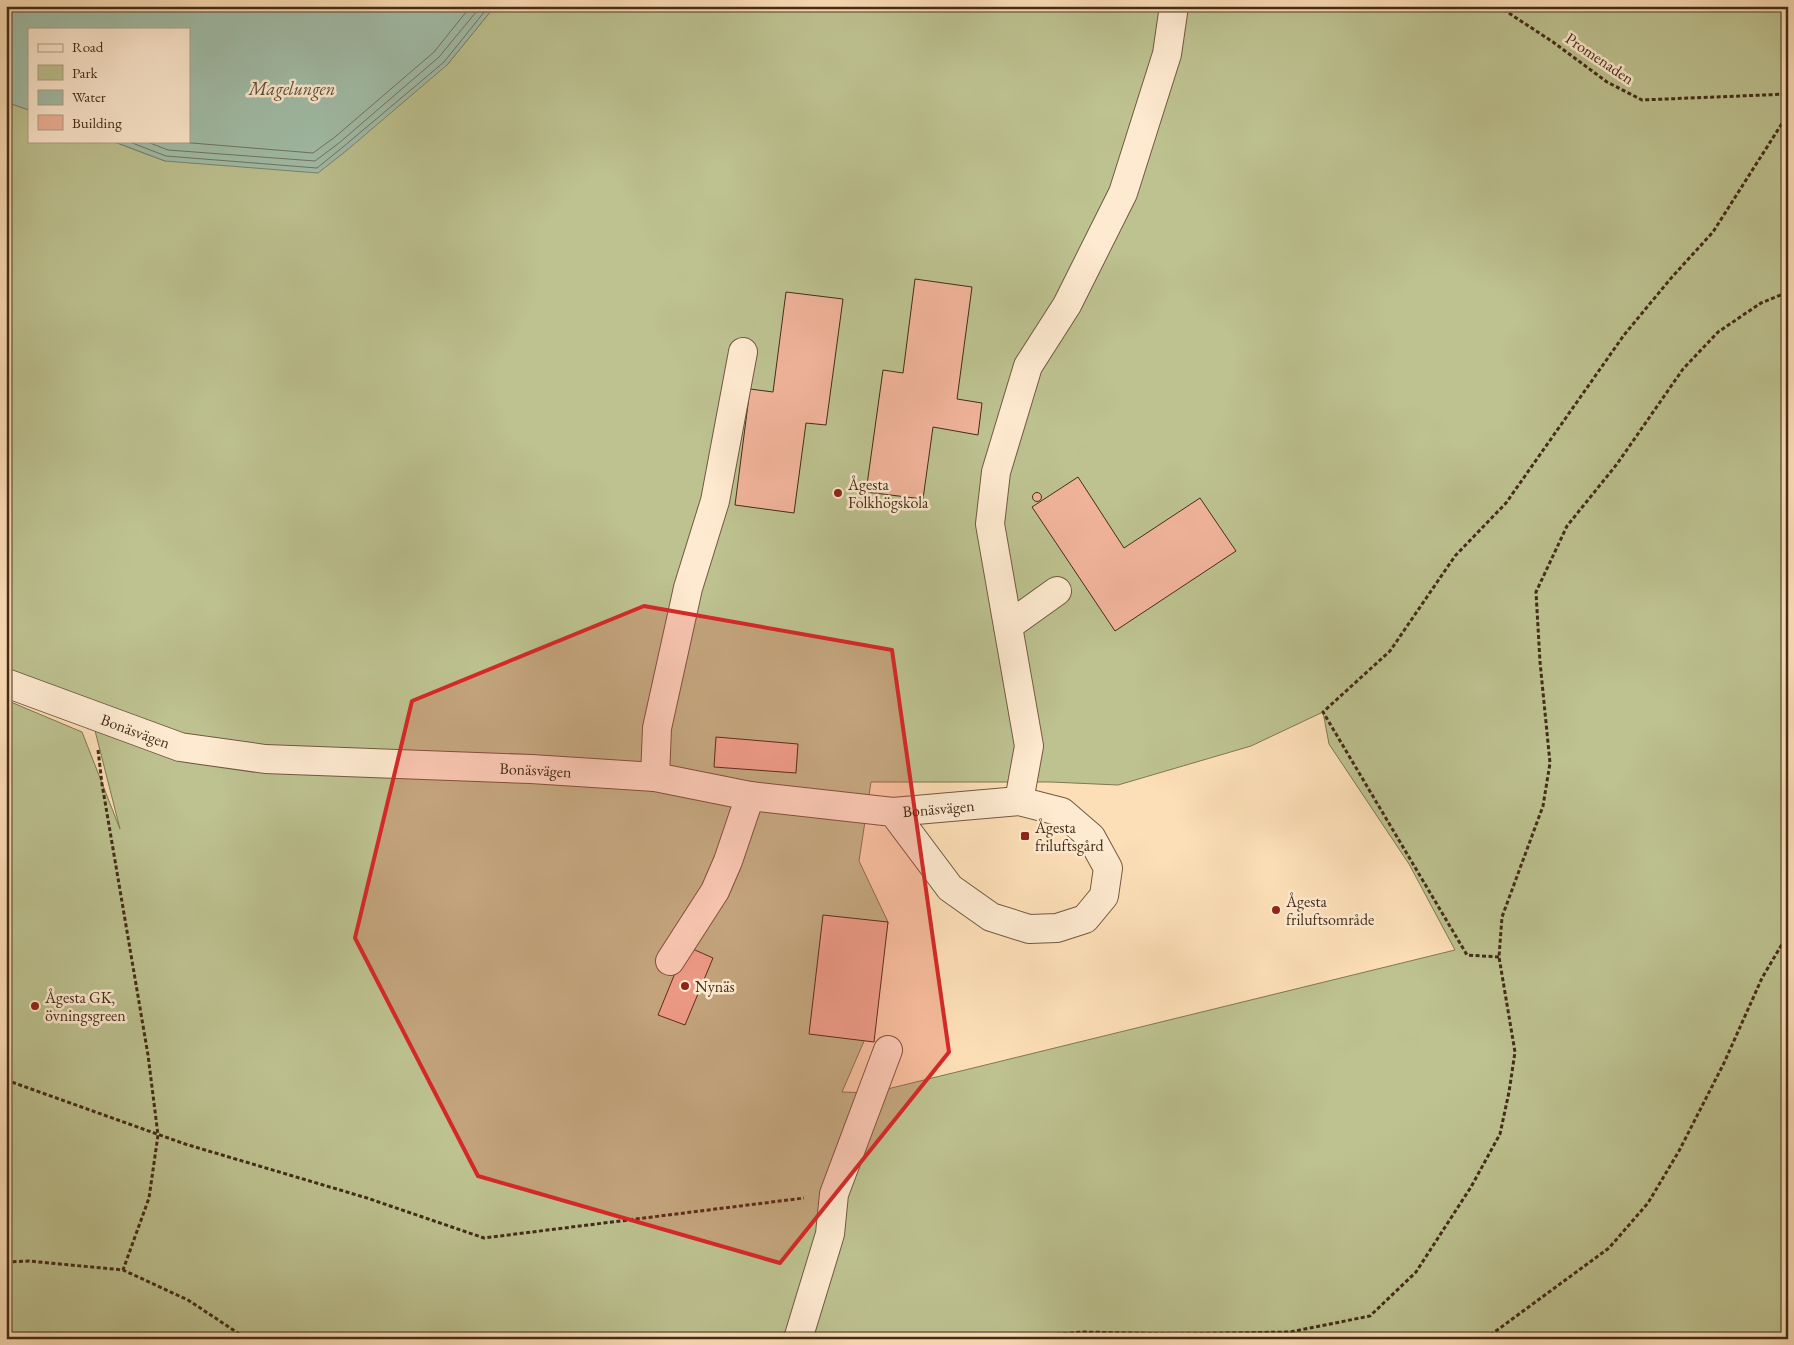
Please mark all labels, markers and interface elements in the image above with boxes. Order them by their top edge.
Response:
legend [28,28,190,142]
street label: Promenaden [1561,28,1639,89]
text: Road [72,37,104,56]
text: Park [72,63,99,82]
water label: Magelungen [248,77,335,101]
text: Water [72,87,106,106]
text: Building [72,113,122,132]
place label: Ågesta Folkhögskola [847,474,929,513]
marker: Ågesta Folkhögskola [832,487,844,499]
street label: Bonäsvägen [98,709,173,754]
street label: Bonäsvägen [499,758,573,783]
street label: Bonäsvägen [902,795,976,822]
place label: Ågesta friluftsgård [1034,817,1105,856]
marker: Ågesta friluftsgård [1019,830,1031,842]
place label: Ågesta friluftsområde [1285,891,1374,930]
marker: Ågesta friluftsområde [1270,904,1282,916]
place label: Nynäs [695,976,735,997]
marker: Nynäs [679,980,691,992]
place label: Ågesta GK, övningsgreen [44,987,126,1026]
marker: Ågesta GK, övningsgreen [29,1000,41,1012]

